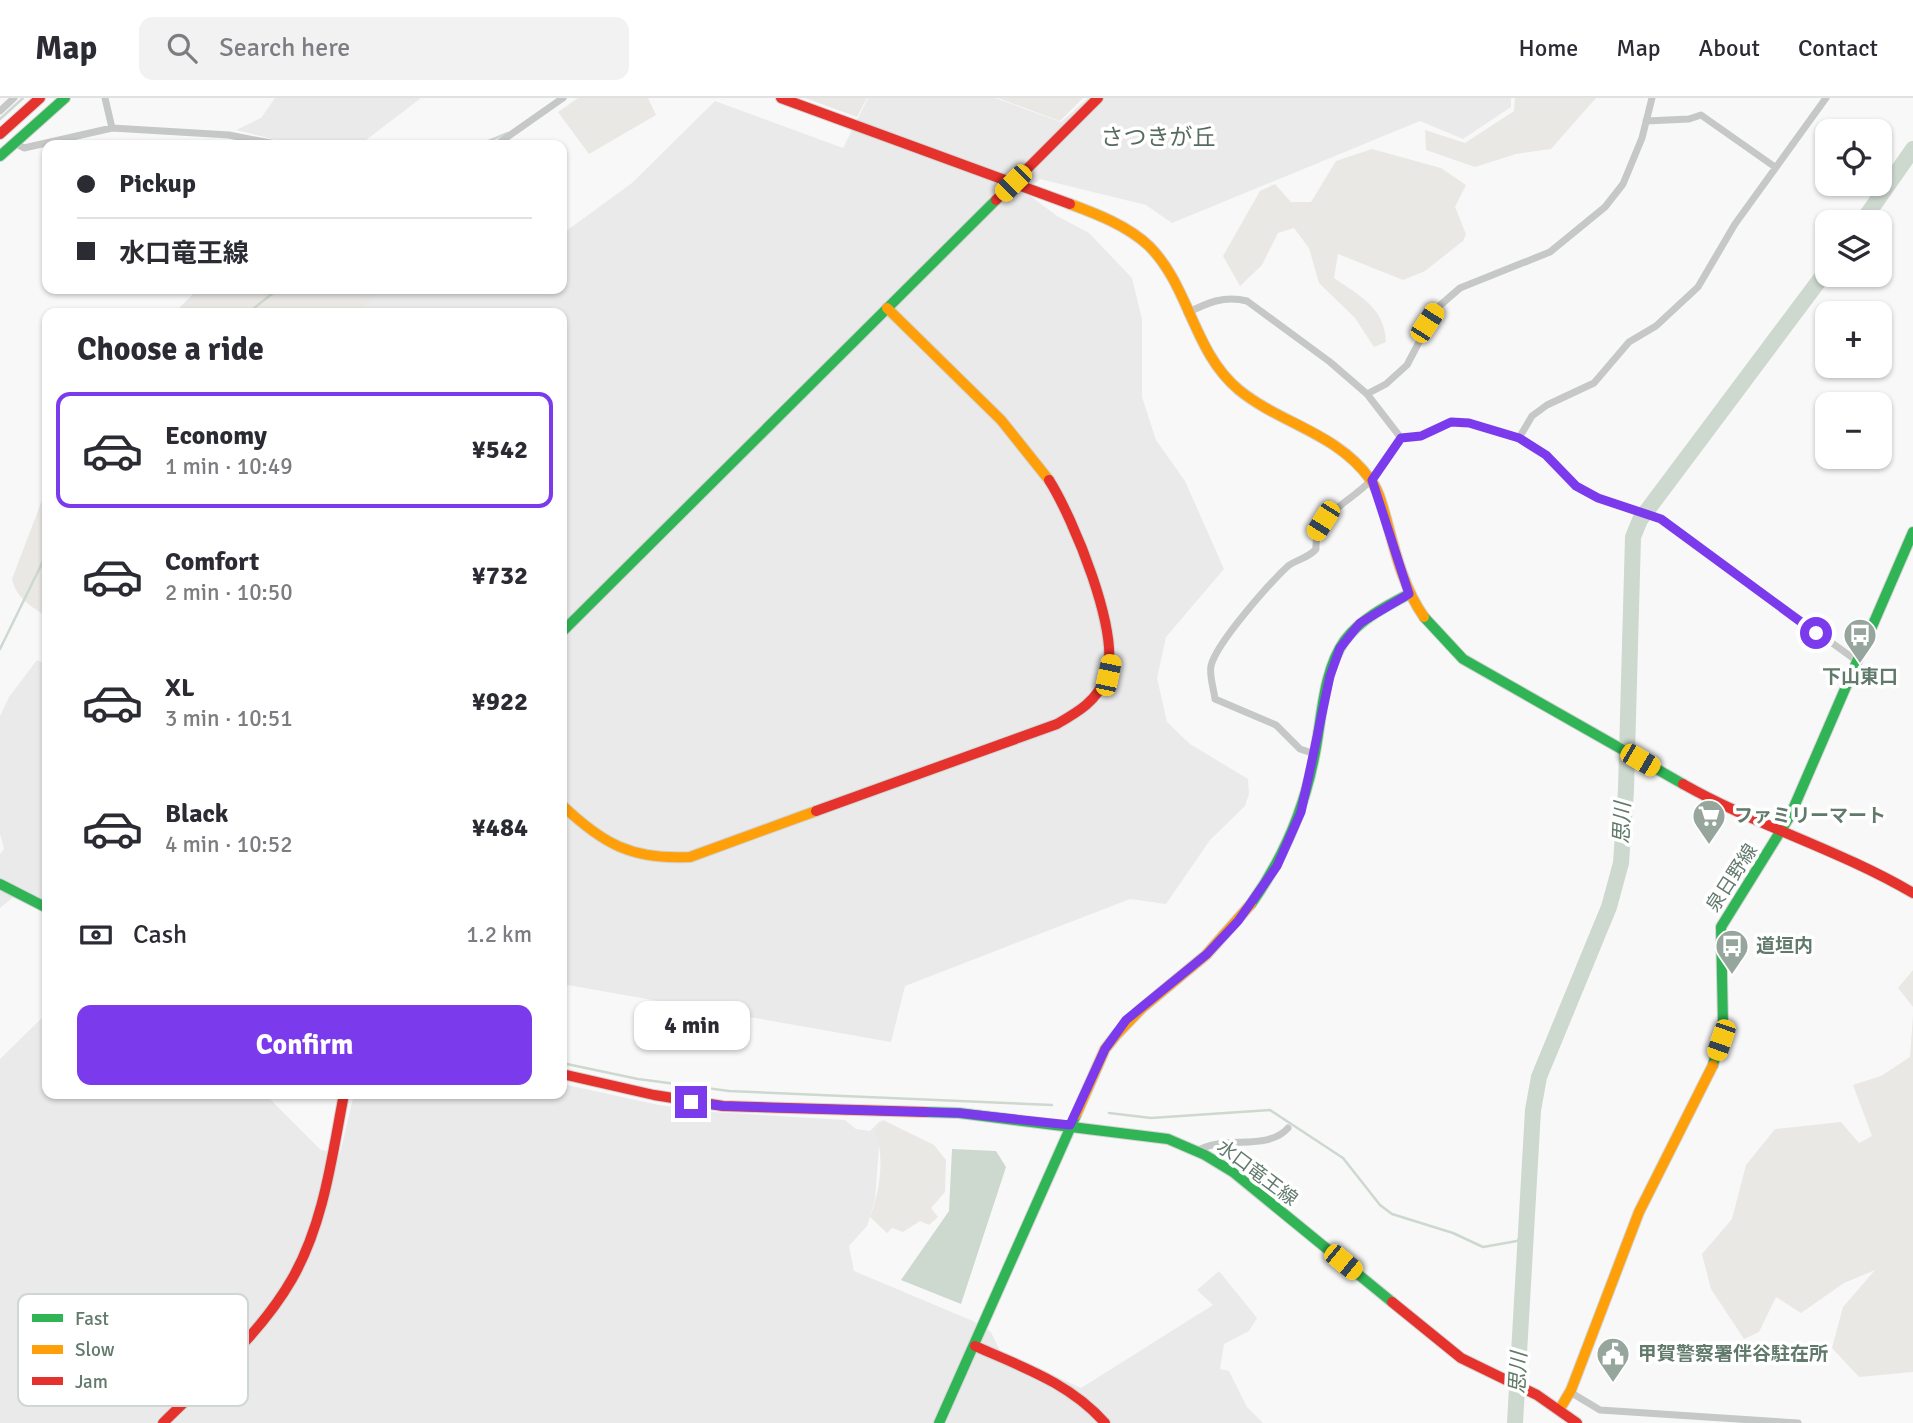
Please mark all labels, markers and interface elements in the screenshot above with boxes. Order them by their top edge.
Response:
search box [139,17,629,80]
text: Map [35,28,97,69]
icon: search [163,29,201,67]
text: Search here [219,32,350,64]
text: Home [1518,33,1578,63]
text: Map [1616,33,1661,63]
text: About [1699,33,1760,63]
text: Contact [1798,33,1878,63]
map controls [1815,119,1892,469]
button: locate [1815,119,1892,196]
district label: さつきが丘 [1101,123,1216,152]
car [991,161,1036,205]
text: Pickup [119,168,196,200]
button: layers [1815,210,1892,287]
text: 水口竜王線 [119,238,249,270]
car [1407,300,1448,346]
button: + [1815,301,1892,378]
text: Choose a ride [77,330,264,369]
button: − [1815,392,1892,469]
icon: car [81,419,144,482]
text: Economy [165,420,267,452]
text: ¥542 [472,434,528,466]
text: 1 min · 10:49 [165,452,293,481]
car [1303,498,1344,544]
icon: car [81,545,144,608]
text: Comfort [165,546,259,578]
text: ¥732 [472,560,528,592]
text: 2 min · 10:50 [165,578,293,607]
bus stop icon: 下山東口 [1841,616,1879,665]
route start [1800,617,1832,649]
car [1094,652,1123,698]
place label: 下山東口 [1822,665,1898,689]
icon: car [81,671,144,734]
text: XL [165,672,195,704]
text: ¥922 [472,686,528,718]
text: 3 min · 10:51 [165,704,293,733]
car [1617,740,1664,780]
icon: car [81,797,144,860]
supermarket icon: ファミリーマート [1690,797,1728,846]
text: Black [165,798,228,830]
water label: 思川 [1608,800,1636,844]
place label: ファミリーマート [1734,804,1886,828]
text: ¥484 [472,812,528,844]
text: 4 min · 10:52 [165,830,293,859]
street label: 泉日野線 [1701,840,1763,916]
icon: cash [77,916,115,954]
text: Cash [133,919,187,951]
text: 1.2 km [466,920,532,949]
bus stop icon: 道垣内 [1713,927,1751,976]
place label: 道垣内 [1756,934,1813,958]
callout: 4 min [633,1000,749,1049]
button: Confirm [77,1005,532,1085]
text: 4 min [664,1011,720,1040]
car [1705,1017,1738,1063]
route end [675,1086,707,1118]
street label: 水口竜王線 [1212,1135,1302,1211]
car [1321,1241,1366,1283]
legend [18,1294,248,1406]
text: Fast [75,1307,109,1331]
public building icon: 甲賀警察署伴谷駐在所 [1594,1335,1632,1384]
text: Slow [75,1338,115,1362]
place label: 甲賀警察署伴谷駐在所 [1638,1342,1828,1366]
water label: 思川 [1504,1349,1532,1395]
text: Jam [75,1370,108,1394]

